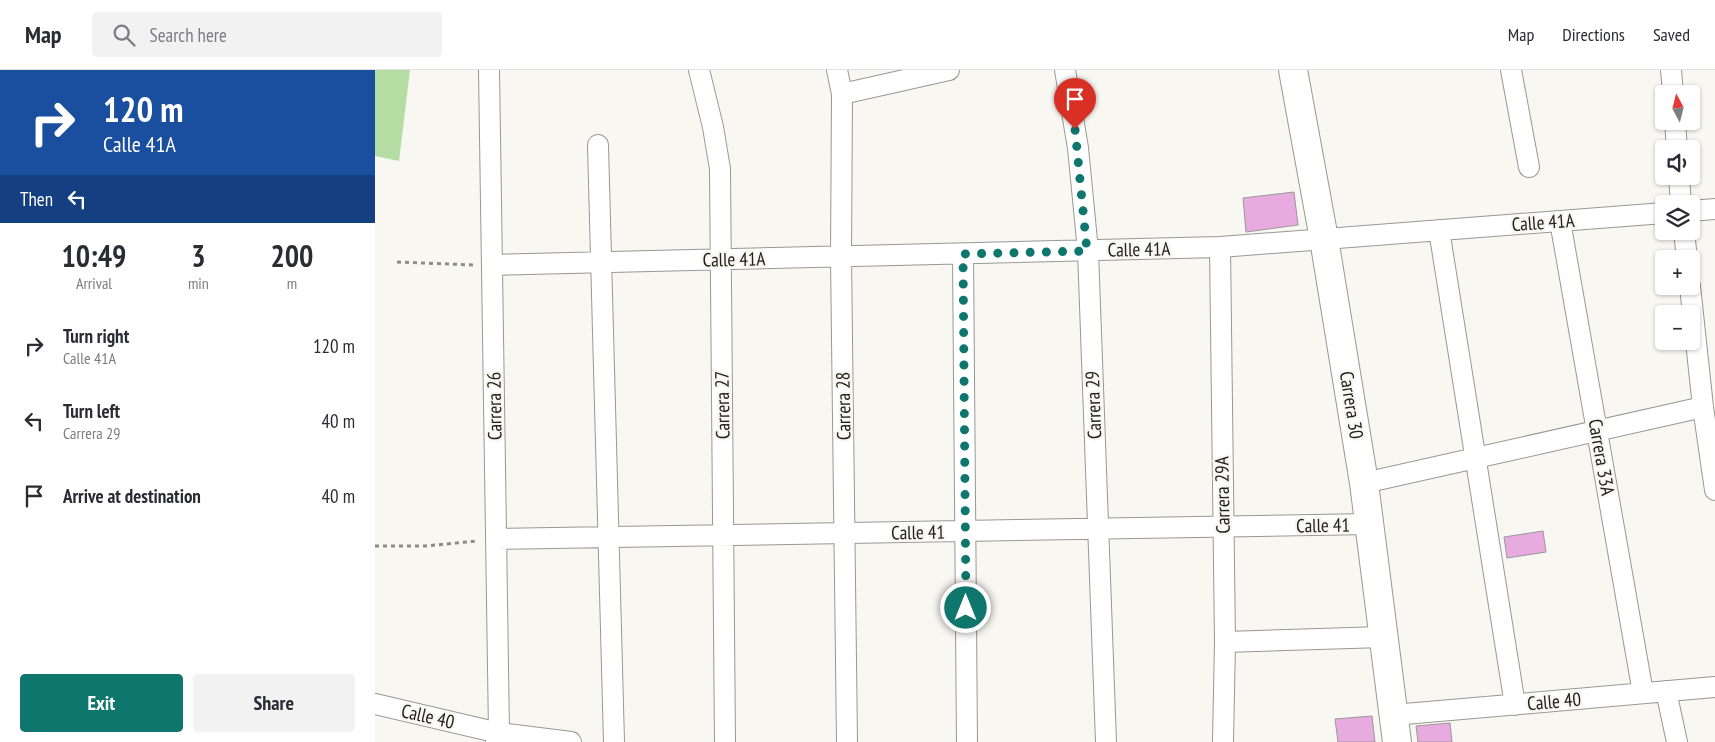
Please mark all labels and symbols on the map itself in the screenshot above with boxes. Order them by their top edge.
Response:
pin [1054,78,1096,129]
north arrow [1655,85,1700,130]
street label: Calle 41A [1511,208,1575,236]
street label: Calle 41A [1107,236,1171,262]
street label: Calle 41A [702,246,766,272]
street label: Carrera 30 [1335,369,1369,441]
street label: Carrera 29 [1080,370,1106,440]
street label: Carrera 27 [709,371,735,439]
street label: Carrera 26 [481,372,507,440]
street label: Carrera 28 [830,372,856,440]
street label: Carrera 33A [1583,417,1621,497]
street label: Carrera 29A [1209,456,1235,534]
street label: Calle 41 [1296,513,1350,537]
street label: Calle 41 [891,520,945,544]
position arrow [939,581,991,633]
street label: Calle 40 [1526,687,1582,715]
street label: Calle 40 [399,698,457,734]

